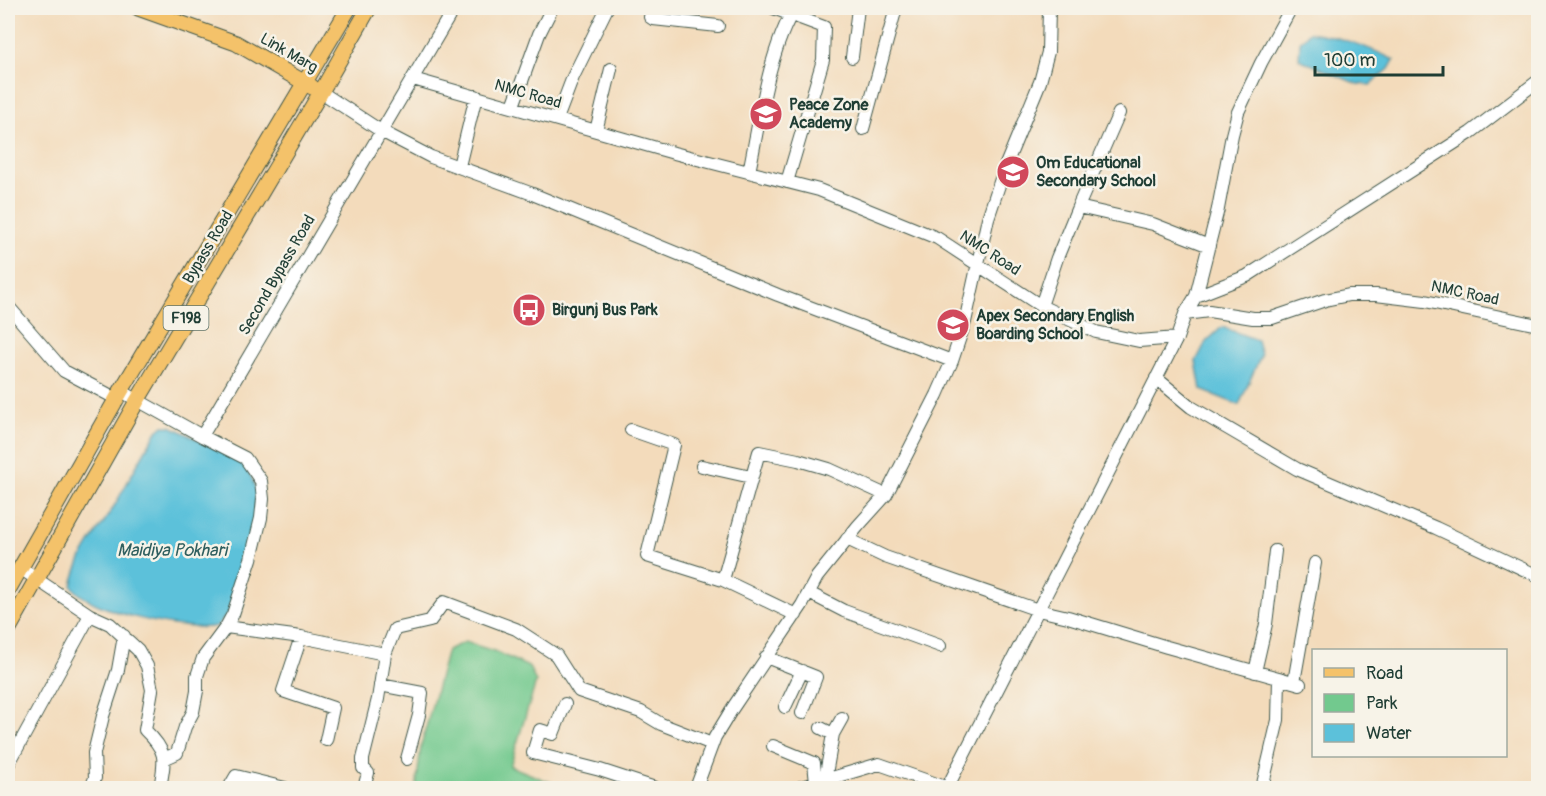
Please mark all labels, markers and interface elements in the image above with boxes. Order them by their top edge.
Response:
street label: Link Marg [256,28,322,78]
scale bar [1315,39,1442,77]
text: 100 m [1324,49,1376,72]
street label: NMC Road [492,75,564,113]
place label: Peace Zone Academy [789,95,869,133]
school or university icon: Peace Zone Academy [748,96,784,132]
place label: Om Educational Secondary School [1036,153,1156,191]
school or university icon: Om Educational Secondary School [995,154,1031,190]
street label: Bypass Road [178,207,238,287]
street label: Second Bypass Road [234,211,320,339]
street label: NMC Road [956,226,1024,280]
street label: NMC Road [1429,276,1501,310]
bus stop icon: Birgunj Bus Park [511,292,547,328]
place label: Birgunj Bus Park [552,300,658,320]
road number: F198 [164,306,208,330]
place label: Apex Secondary English Boarding School [976,306,1135,344]
school or university icon: Apex Secondary English Boarding School [935,307,971,343]
water label: Maidiya Pokhari [117,539,230,562]
legend [1312,649,1507,757]
text: Road [1366,662,1403,685]
text: Park [1366,692,1398,715]
text: Water [1366,722,1412,745]

